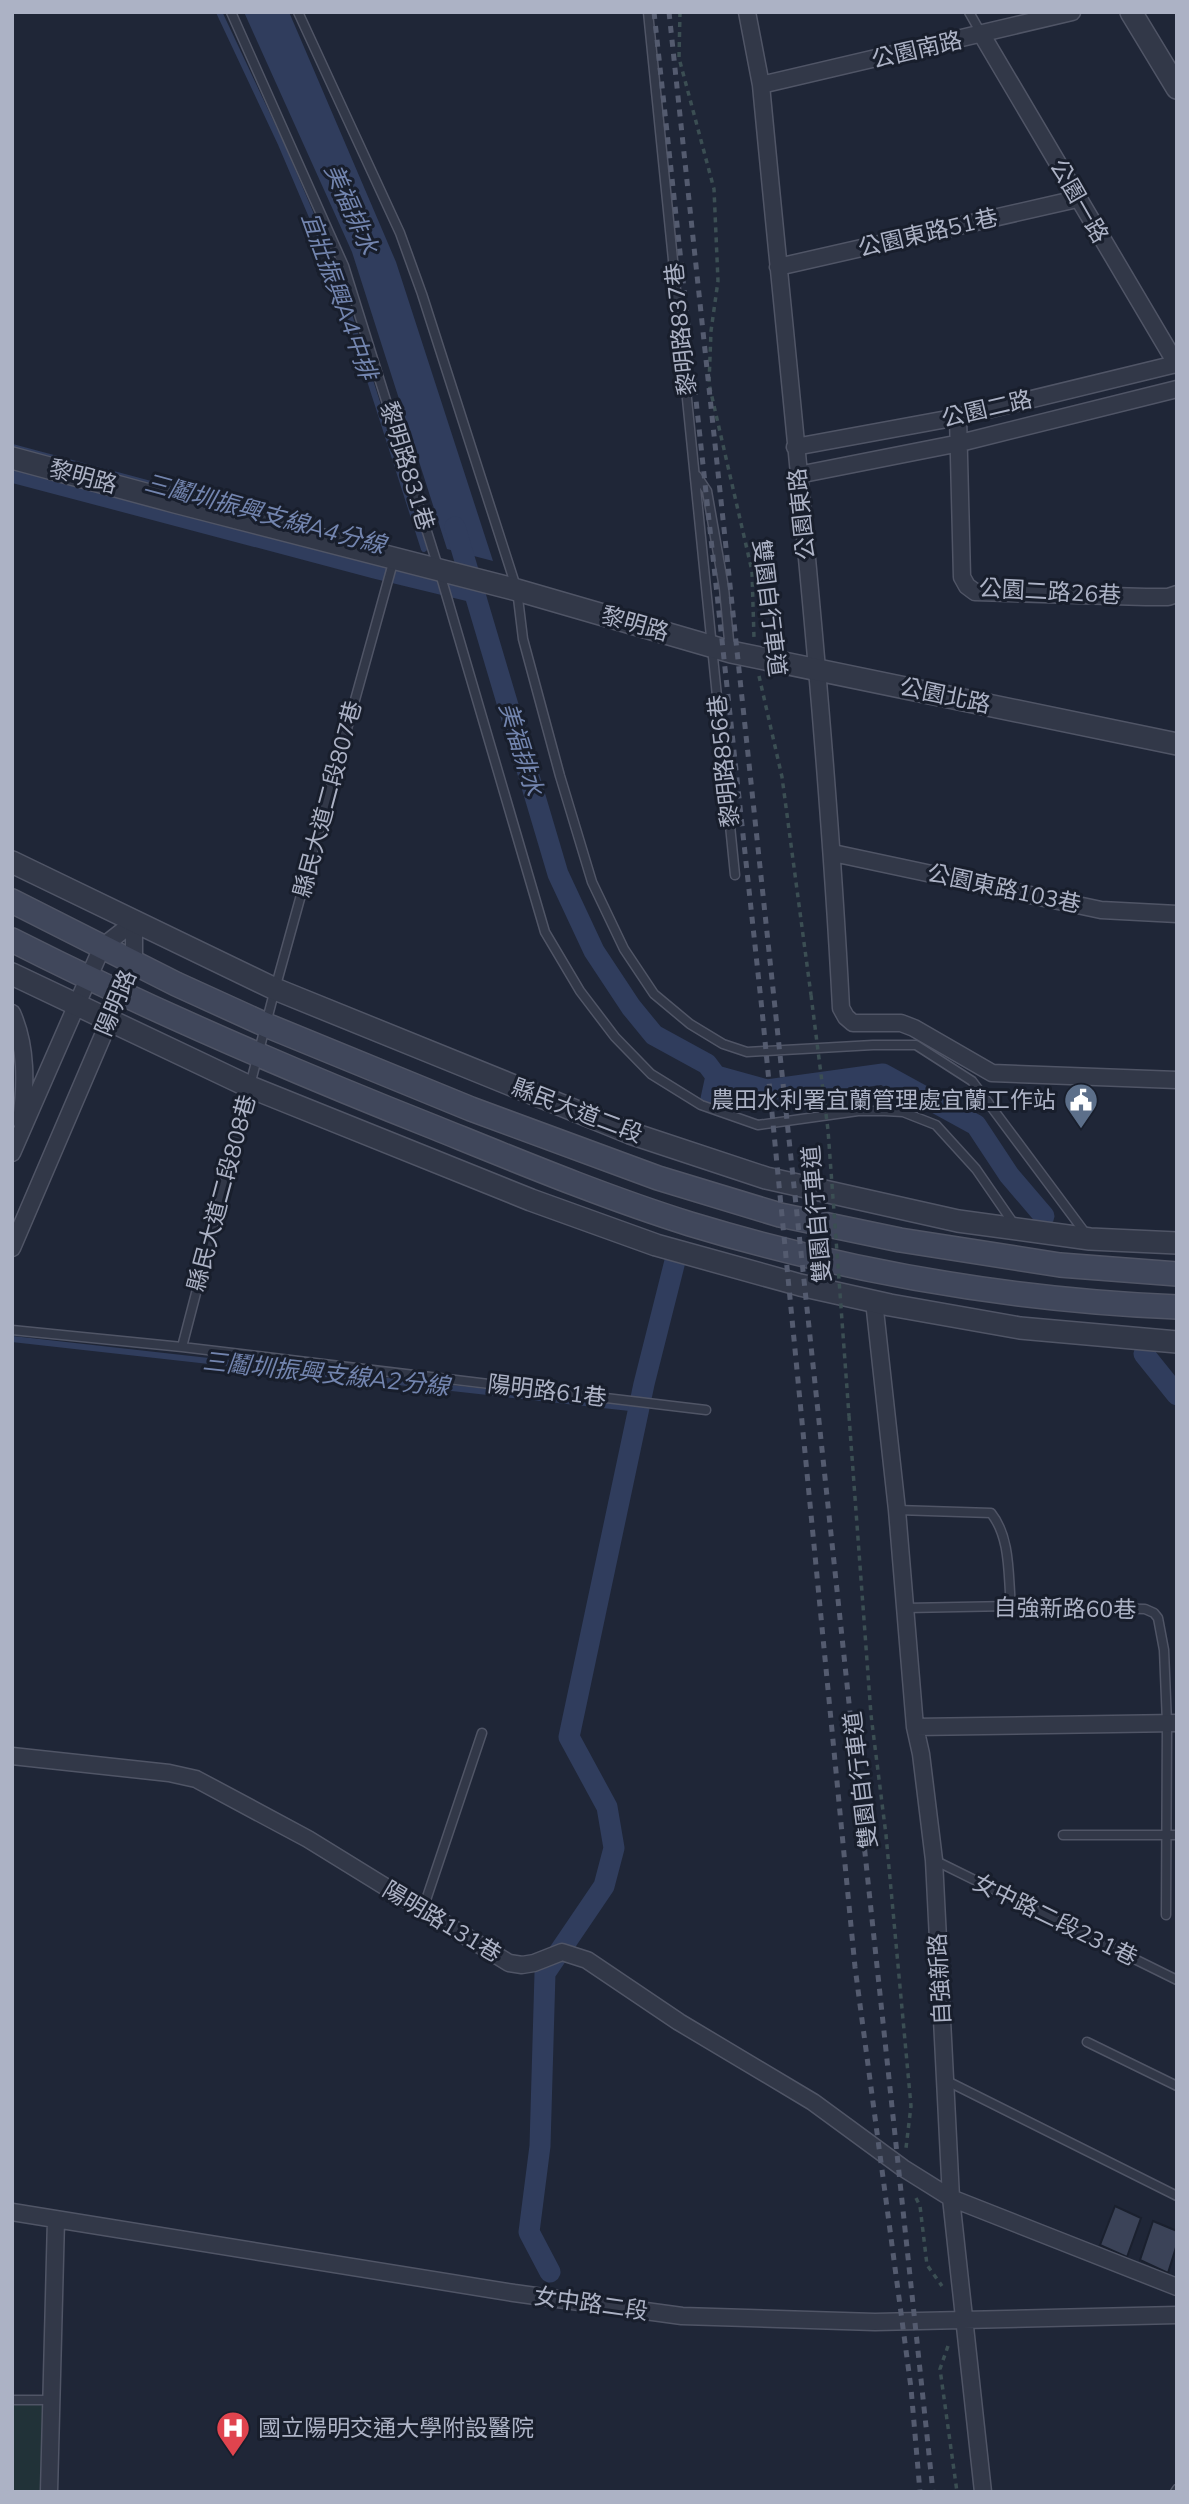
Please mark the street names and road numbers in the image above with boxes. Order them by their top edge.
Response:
street label: 公園南路 [869,25,965,75]
street label: 公園一路 [1043,153,1115,249]
street label: 公園東路51巷 [855,202,1001,264]
street label: 黎明路837巷 [659,261,703,397]
street label: 公園二路 [939,384,1035,434]
street label: 黎明路831巷 [373,398,441,534]
street label: 黎明路 [46,453,120,501]
street label: 公園東路 [782,467,822,561]
street label: 雙園自行車道 [745,538,793,678]
street label: 公園二路26巷 [978,573,1122,611]
street label: 黎明路 [598,600,672,648]
street label: 公園北路 [897,671,993,721]
street label: 黎明路856巷 [702,693,746,829]
street label: 縣民大道二段807巷 [287,697,369,901]
street label: 公園東路103巷 [924,858,1084,920]
street label: 陽明路 [88,965,144,1041]
street label: 縣民大道二段 [507,1072,647,1150]
street label: 縣民大道二段808巷 [181,1091,263,1295]
street label: 雙園自行車道 [796,1144,838,1284]
street label: 陽明路61巷 [486,1368,608,1414]
street label: 自強新路60巷 [993,1592,1137,1626]
street label: 雙園自行車道 [837,1710,885,1850]
street label: 女中路二段231巷 [968,1867,1142,1973]
street label: 陽明路131巷 [377,1874,507,1970]
street label: 自強新路 [922,1932,958,2026]
street label: 女中路二段 [532,2281,650,2327]

